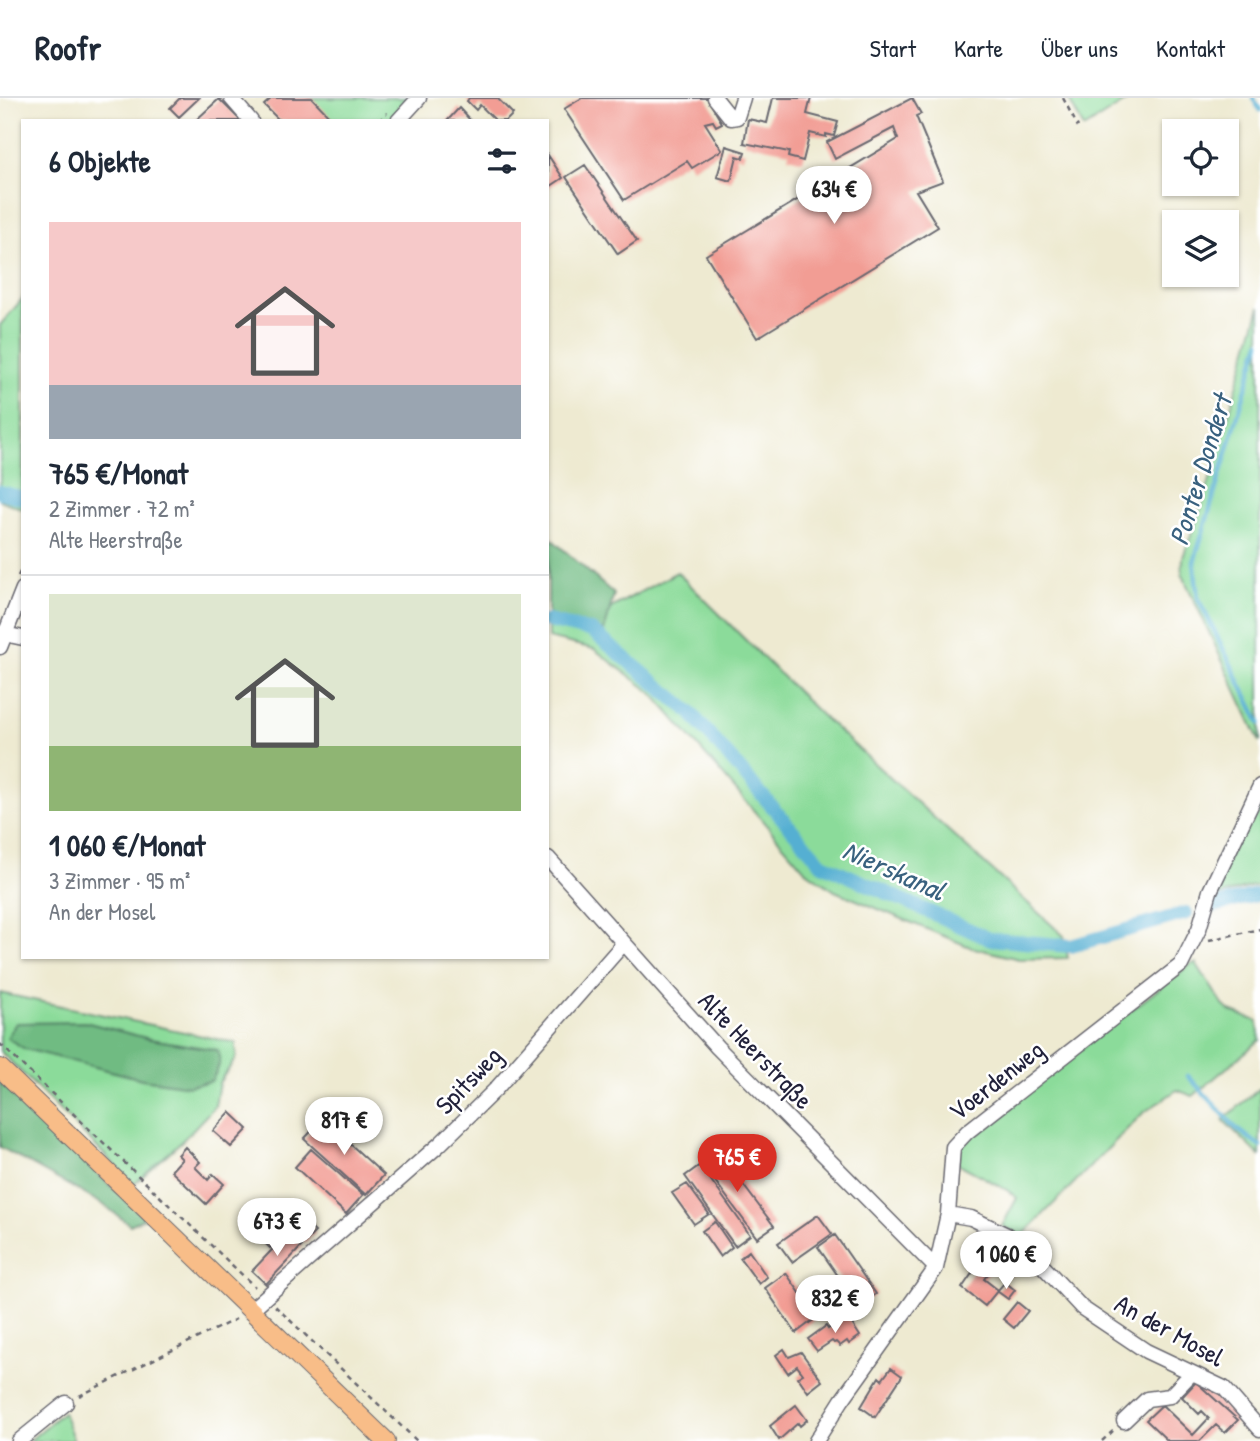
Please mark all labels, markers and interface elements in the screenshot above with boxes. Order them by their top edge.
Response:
text: Roofr [35,26,101,70]
text: Start [870,32,916,64]
text: Karte [954,32,1003,64]
text: Über uns [1041,32,1118,64]
text: Kontakt [1156,32,1225,64]
map controls [1162,119,1239,287]
button: locate [1162,119,1239,196]
text: 6 Objekte [49,141,151,181]
icon: filters [483,142,521,180]
pin: 634 € [785,166,883,226]
text: 634 € [812,173,856,204]
button: layers [1162,210,1239,287]
icon: home [222,268,348,394]
water label: Ponter Dondert [1159,386,1242,550]
text: 765 €/Monat [49,453,188,493]
text: 2 Zimmer · 72 m² [49,493,195,524]
text: Alte Heerstraße [49,524,183,555]
icon: home [222,640,348,766]
text: 1 060 €/Monat [49,825,205,865]
water label: Nierskanal [837,831,952,910]
text: 3 Zimmer · 95 m² [49,865,190,896]
text: An der Mosel [49,896,155,927]
street label: Alte Heerstraße [691,984,821,1116]
street label: Voerdenweg [941,1032,1051,1128]
street label: Spitsweg [427,1038,509,1122]
pin: 817 € [295,1098,393,1157]
text: 817 € [321,1104,367,1135]
pin: 765 € [688,1134,786,1194]
text: 765 € [714,1141,760,1172]
pin: 673 € [228,1198,326,1258]
text: 673 € [253,1205,301,1236]
pin: 1 060 € [941,1232,1071,1291]
text: 1 060 € [976,1238,1036,1269]
pin: 832 € [786,1276,884,1335]
text: 832 € [811,1282,859,1313]
street label: An der Mosel [1109,1286,1231,1374]

